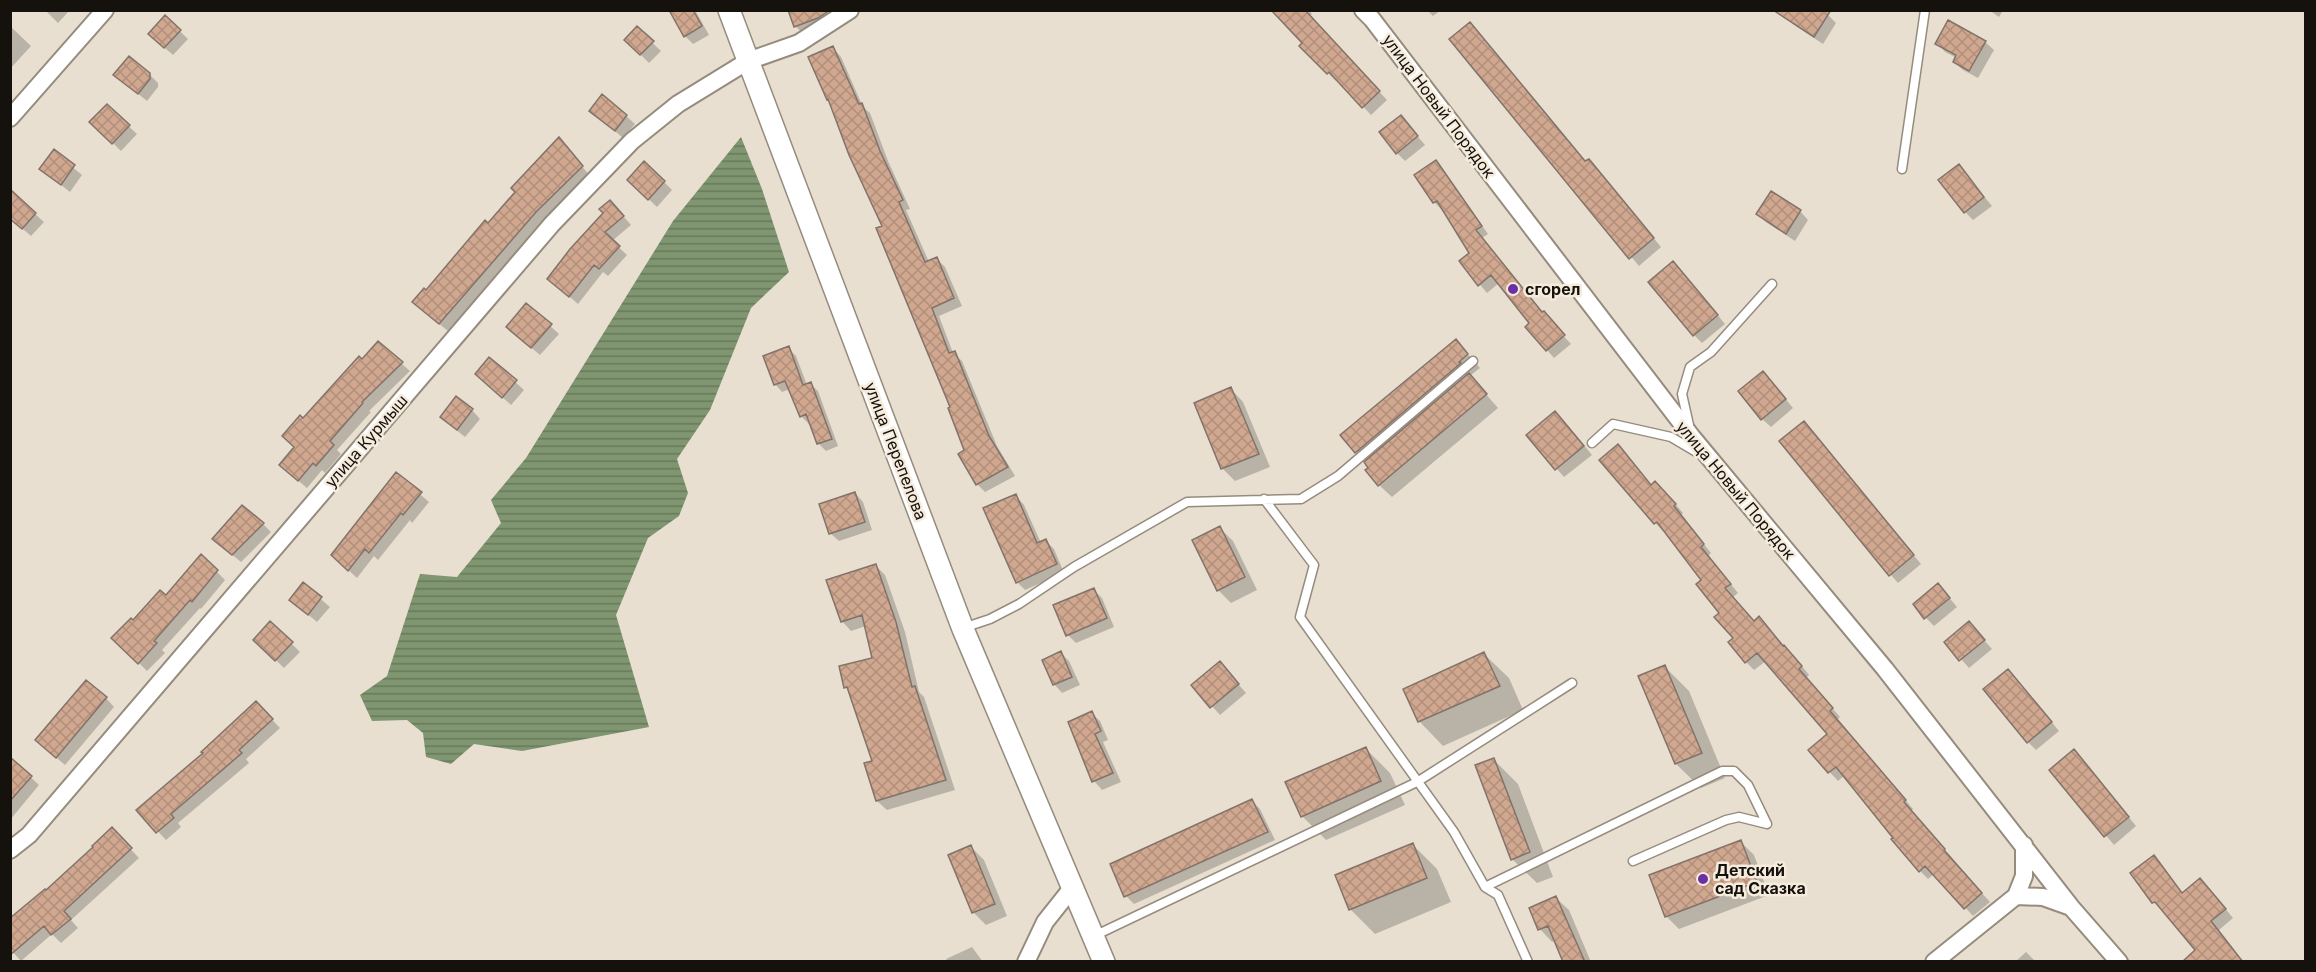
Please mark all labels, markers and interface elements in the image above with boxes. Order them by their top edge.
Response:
street label: улица Новый Порядок [1378,30,1500,182]
place label: сгорел [1525,279,1580,299]
marker: сгорел [1506,282,1520,296]
street label: улица Перепелова [861,379,931,523]
street label: улица Курмыш [320,391,412,491]
street label: улица Новый Порядок [1672,417,1800,564]
place label: Детский сад Сказка [1715,860,1806,898]
marker: Детский сад Сказка [1696,872,1710,886]

